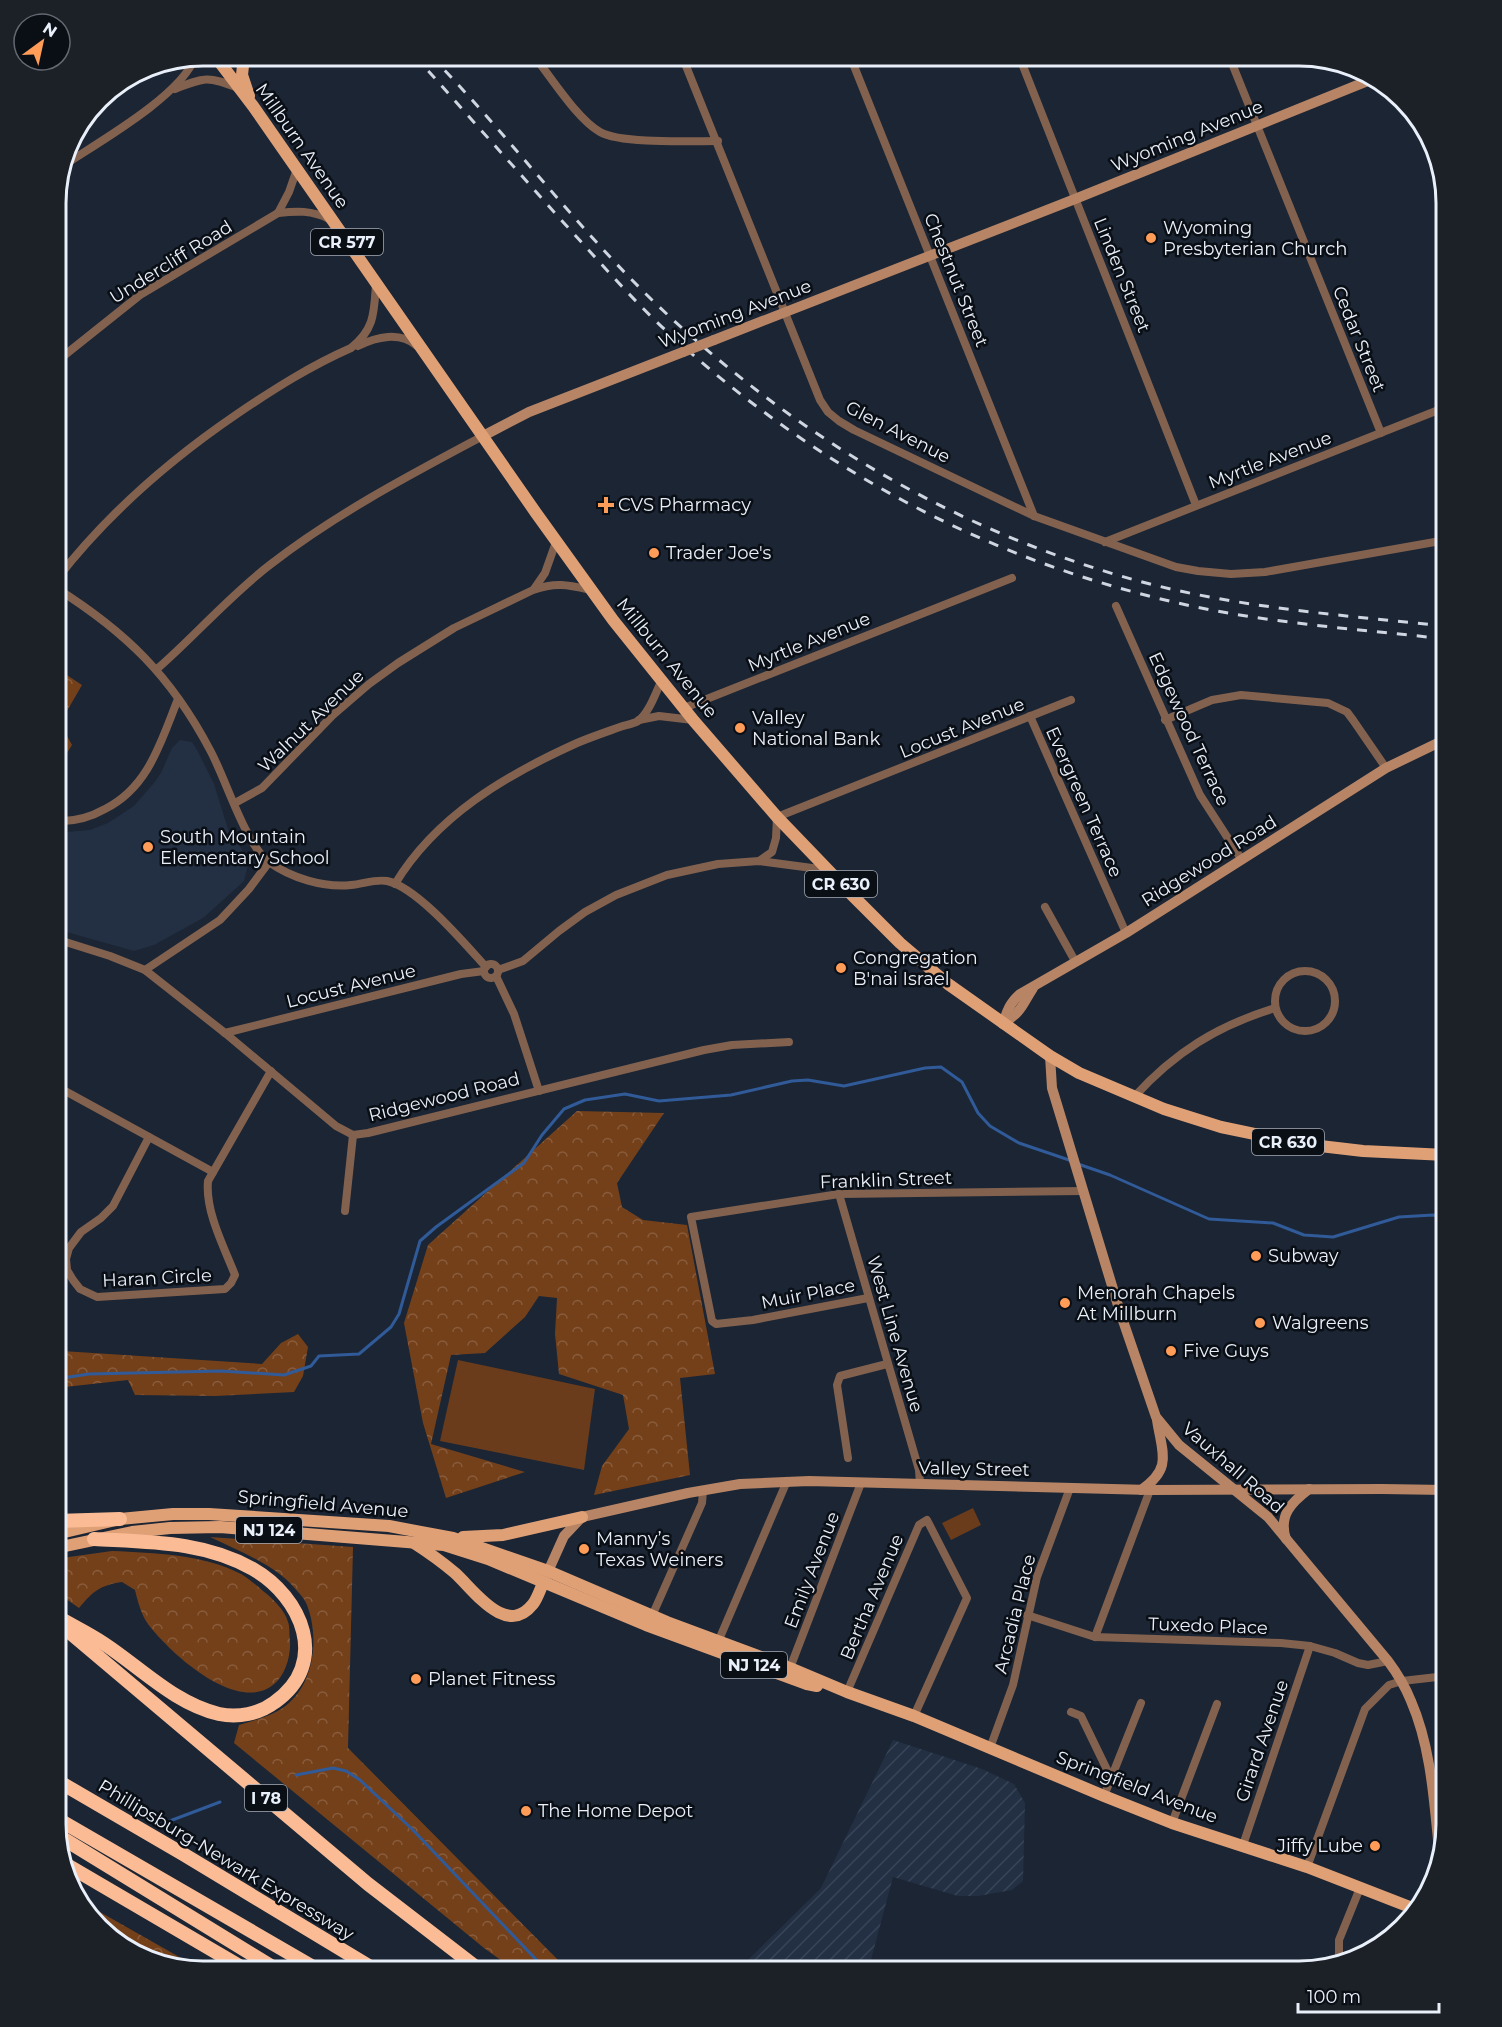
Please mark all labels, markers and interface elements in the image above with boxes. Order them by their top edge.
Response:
north arrow [12,12,72,72]
text: N [39,18,60,41]
street label: Millburn Avenue [251,79,353,213]
street label: Wyoming Avenue [1108,95,1266,177]
street label: Chestnut Street [919,210,993,350]
street label: Linden Street [1089,214,1155,336]
street label: Undercliff Road [106,216,236,308]
place label: Wyoming Presbyterian Church [1163,217,1347,260]
road number: CR 577 [311,229,383,255]
marker: Wyoming Presbyterian Church [1144,231,1158,245]
street label: Wyoming Avenue [656,275,815,353]
street label: Cedar Street [1328,283,1390,395]
street label: Glen Avenue [842,396,954,468]
street label: Myrtle Avenue [1205,426,1335,494]
place label: CVS Pharmacy [618,494,751,516]
marker: CVS Pharmacy [599,498,613,512]
place label: Trader Joe's [666,542,772,564]
marker: Trader Joe's [647,546,661,560]
street label: Millburn Avenue [612,594,722,722]
street label: Myrtle Avenue [745,607,874,677]
street label: Edgewood Terrace [1144,648,1234,810]
street label: Walnut Avenue [253,665,369,777]
street label: Locust Avenue [896,693,1028,763]
place label: Valley National Bank [752,707,880,750]
marker: Valley National Bank [733,721,747,735]
street label: Evergreen Terrace [1041,723,1127,881]
street label: Ridgewood Road [1137,811,1281,911]
place label: South Mountain Elementary School [160,826,330,869]
marker: South Mountain Elementary School [141,840,155,854]
road number: CR 630 [805,871,877,897]
place label: Congregation B'nai Israel [853,947,978,990]
street label: Locust Avenue [284,959,418,1013]
marker: Congregation B'nai Israel [834,961,848,975]
street label: Ridgewood Road [366,1068,522,1126]
road number: CR 630 [1252,1129,1324,1155]
street label: Franklin Street [820,1167,952,1193]
place label: Subway [1268,1245,1339,1267]
marker: Subway [1249,1249,1263,1263]
street label: West Line Avenue [862,1253,928,1415]
street label: Haran Circle [102,1264,212,1292]
street label: Muir Place [759,1274,857,1314]
place label: Menorah Chapels At Millburn [1077,1282,1235,1325]
marker: Menorah Chapels At Millburn [1058,1296,1072,1310]
place label: Walgreens [1272,1312,1369,1334]
marker: Walgreens [1253,1316,1267,1330]
place label: Five Guys [1183,1340,1269,1362]
marker: Five Guys [1164,1344,1178,1358]
street label: Vauxhall Road [1177,1418,1289,1518]
street label: Valley Street [918,1457,1030,1481]
street label: Springfield Avenue [237,1486,409,1522]
street label: Emily Avenue [780,1508,844,1631]
road number: NJ 124 [236,1517,302,1543]
place label: Manny’s Texas Weiners [596,1528,723,1571]
street label: Bertha Avenue [836,1531,908,1663]
marker: Manny’s Texas Weiners [577,1542,591,1556]
street label: Arcadia Place [990,1552,1040,1676]
street label: Tuxedo Place [1148,1613,1268,1639]
road number: NJ 124 [721,1652,787,1678]
place label: Planet Fitness [428,1668,556,1690]
marker: Planet Fitness [409,1672,423,1686]
street label: Girard Avenue [1231,1677,1293,1805]
street label: Springfield Avenue [1053,1746,1221,1828]
street label: Phillipsburg-Newark Expressway [94,1775,358,1945]
road number: I 78 [245,1785,287,1811]
place label: The Home Depot [538,1800,693,1822]
marker: The Home Depot [519,1804,533,1818]
place label: Jiffy Lube [1276,1835,1363,1857]
marker: Jiffy Lube [1368,1839,1382,1853]
scale bar [1298,1976,1439,2014]
text: 100 m [1307,1986,1361,2008]

